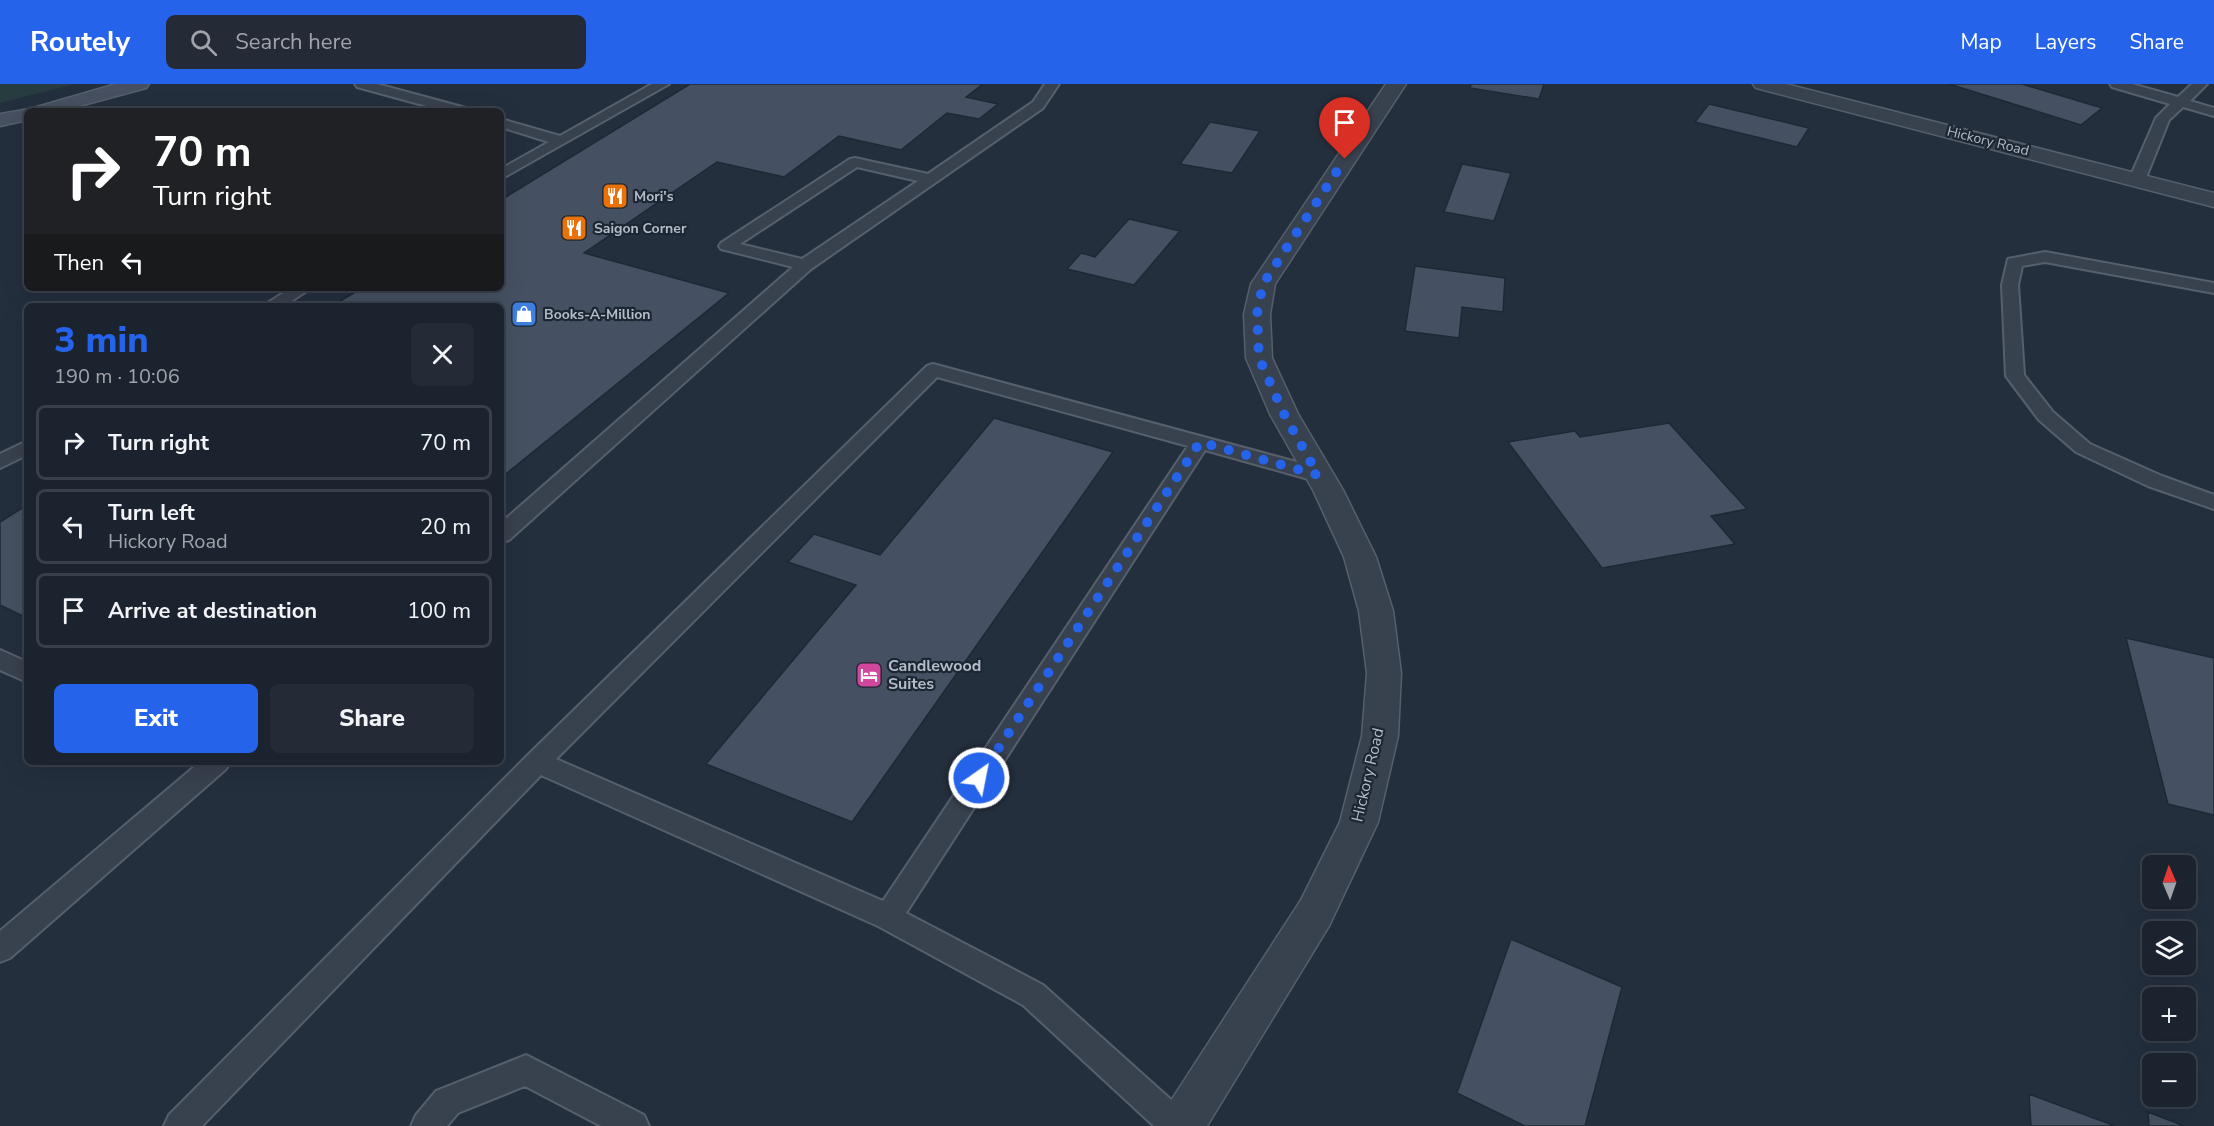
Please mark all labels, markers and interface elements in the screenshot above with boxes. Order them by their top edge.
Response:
search box [166,15,586,69]
text: Routely [30,23,130,61]
icon: search [187,26,220,59]
text: Search here [235,27,352,57]
text: Map [1960,28,2002,56]
text: Layers [2035,28,2096,56]
text: Share [2129,28,2184,56]
pin [1319,97,1370,159]
icon: arrive [1328,106,1361,139]
street label: Hickory Road [1945,122,2031,160]
text: 70 m [153,124,252,181]
icon: right [54,132,132,210]
text: Turn right [153,178,271,215]
restaurant icon: Mori's [600,181,630,211]
place label: Mori's [634,187,674,206]
restaurant icon: Saigon Corner [559,213,589,243]
place label: Saigon Corner [594,219,687,238]
icon: left [116,246,149,279]
text: Then [54,248,104,278]
shop icon: Books-A-Million [509,299,539,329]
place label: Books-A-Million [544,305,651,324]
text: 3 min [54,316,149,365]
button: close [411,323,474,386]
text: 190 m · 10:06 [54,363,180,390]
icon: right [57,426,90,459]
text: Turn right [108,428,209,458]
text: 70 m [420,428,471,458]
text: Turn left [108,498,195,528]
icon: left [57,510,90,543]
text: 20 m [420,512,471,542]
text: Hickory Road [108,528,228,555]
icon: arrive [57,594,90,627]
text: Arrive at destination [108,596,317,626]
text: 100 m [407,596,471,626]
place label: Candlewood Suites [888,655,981,695]
hotel icon: Candlewood Suites [854,660,884,690]
button: Exit [54,684,258,753]
button: Share [270,684,474,753]
street label: Hickory Road [1347,726,1389,824]
position arrow [947,746,1011,810]
north arrow [2142,855,2196,909]
map controls [2142,855,2196,1107]
button: layers [2142,921,2196,975]
button: + [2142,987,2196,1041]
button: − [2142,1053,2196,1107]

